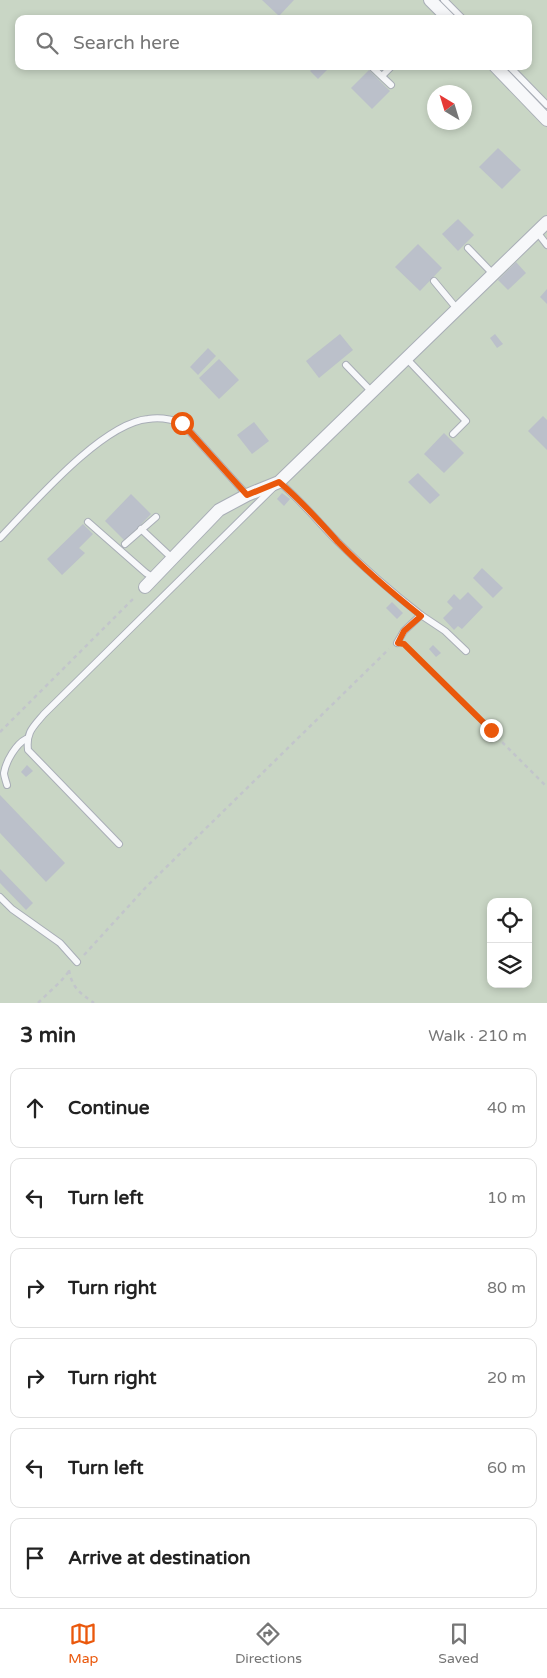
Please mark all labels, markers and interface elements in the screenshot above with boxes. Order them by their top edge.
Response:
search box [15,15,532,70]
icon: search [33,29,61,57]
text: Search here [73,32,180,54]
north arrow [427,85,472,130]
route start [171,412,194,435]
route end [480,719,503,742]
map controls [487,898,532,988]
button: locate [487,898,532,943]
button: layers [487,943,532,988]
text: 3 min [20,1023,76,1048]
text: Walk · 210 m [428,1026,527,1046]
icon: ahead [21,1094,49,1122]
text: Continue [68,1097,150,1119]
text: 40 m [487,1098,526,1118]
icon: left [21,1184,49,1212]
text: Turn left [68,1187,144,1209]
text: 10 m [487,1188,526,1208]
icon: right [21,1274,49,1302]
text: Turn right [68,1277,156,1299]
text: 80 m [487,1278,526,1298]
icon: right [21,1364,49,1392]
text: Turn right [68,1367,156,1389]
text: 20 m [487,1368,526,1388]
icon: left [21,1454,49,1482]
text: Turn left [68,1457,144,1479]
text: 60 m [487,1458,526,1478]
icon: arrive [21,1544,49,1572]
text: Arrive at destination [68,1547,251,1569]
tab: Map [68,1620,98,1667]
tab: Directions [235,1620,302,1667]
tab: Saved [438,1620,479,1667]

